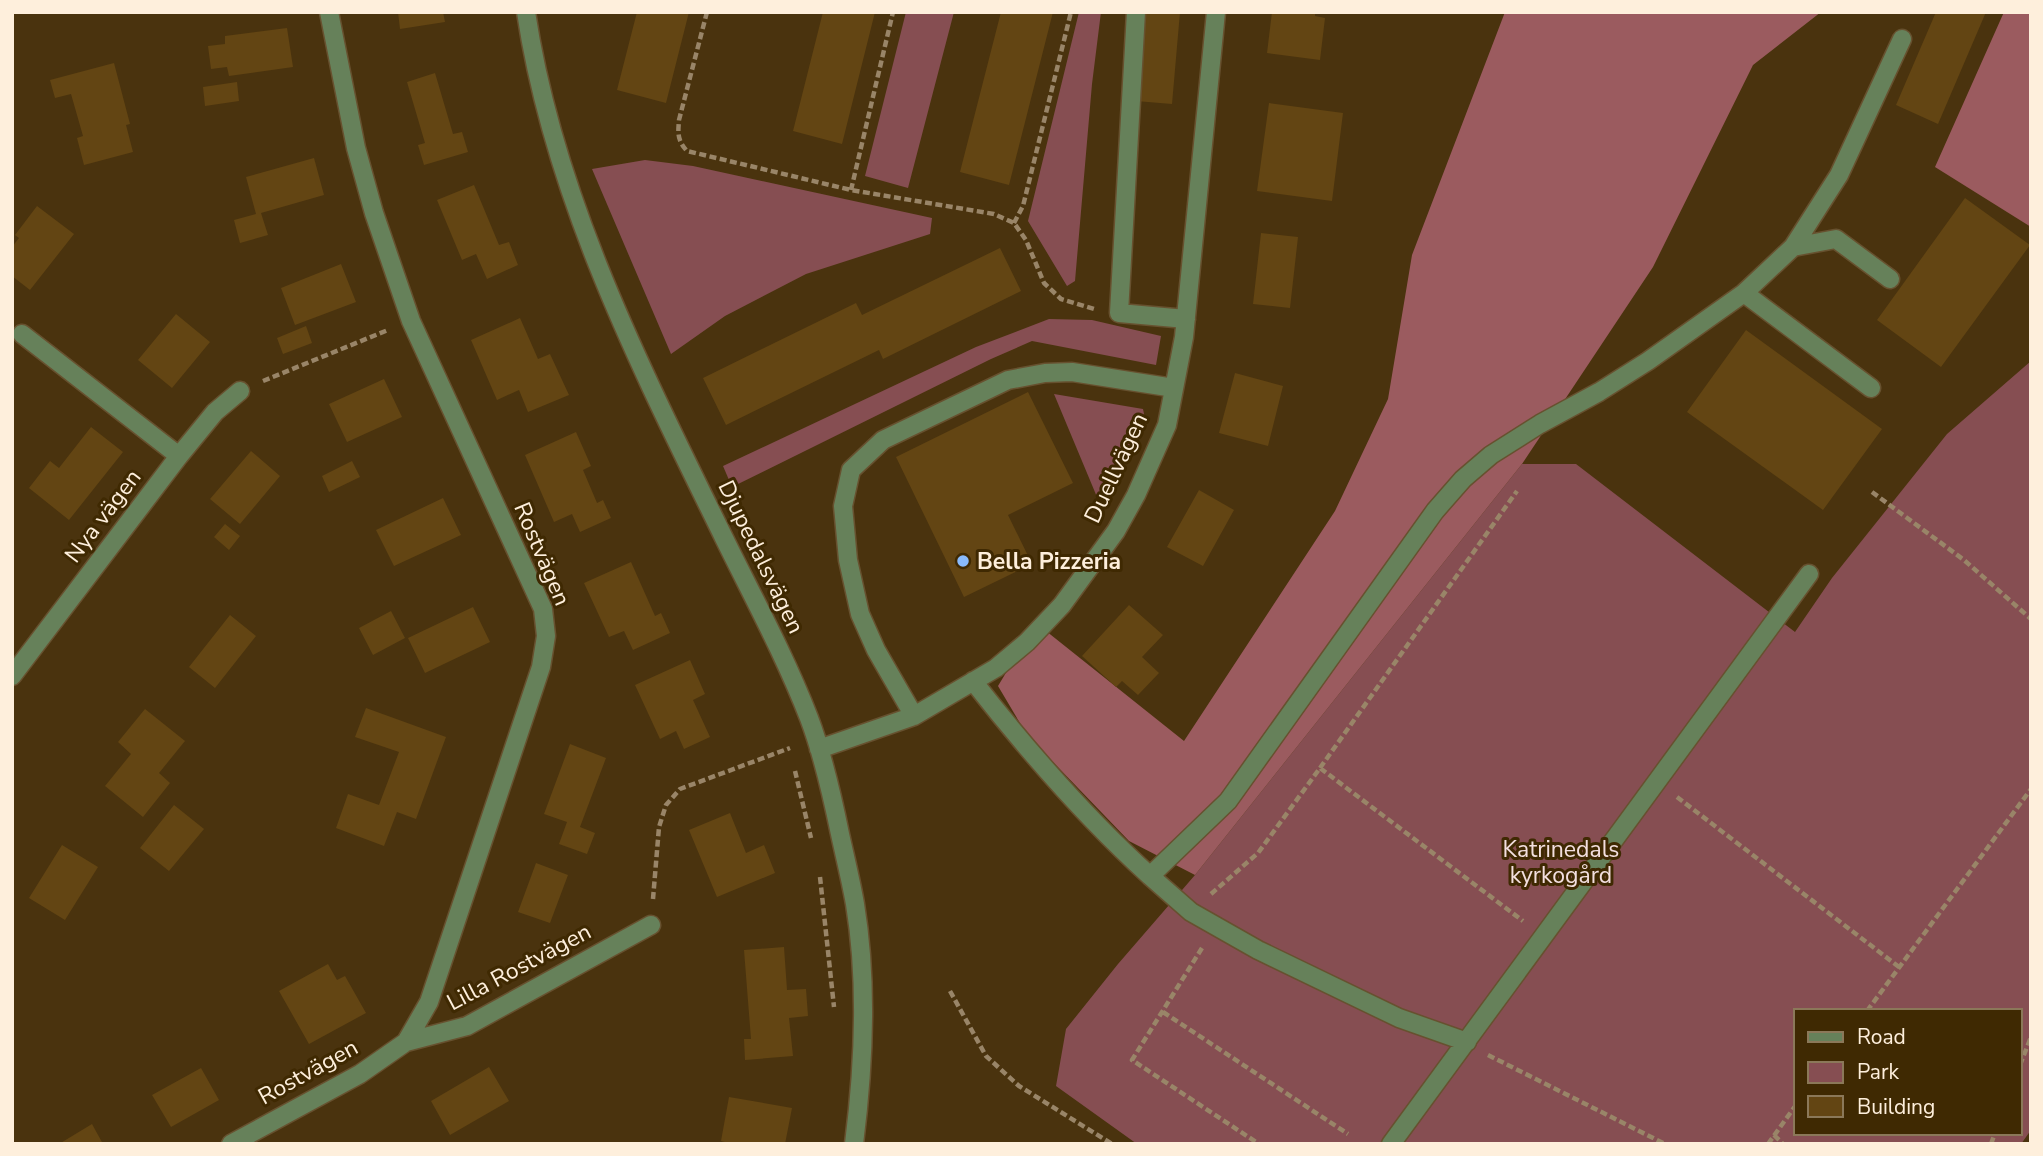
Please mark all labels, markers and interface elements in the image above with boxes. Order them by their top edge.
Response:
street label: Duellvägen [1077,408,1155,528]
street label: Nya vägen [58,463,148,569]
street label: Djupedalsvägen [711,475,811,639]
street label: Rostvägen [506,497,578,611]
place label: Bella Pizzeria [977,546,1121,577]
marker: Bella Pizzeria [955,553,971,569]
park label: Katrinedals kyrkogård [1503,834,1619,891]
street label: Lilla Rostvägen [441,916,597,1018]
legend [1794,1009,2022,1135]
text: Road [1857,1023,1906,1051]
street label: Rostvägen [253,1032,363,1112]
text: Park [1857,1058,1899,1086]
text: Building [1857,1093,1935,1121]

